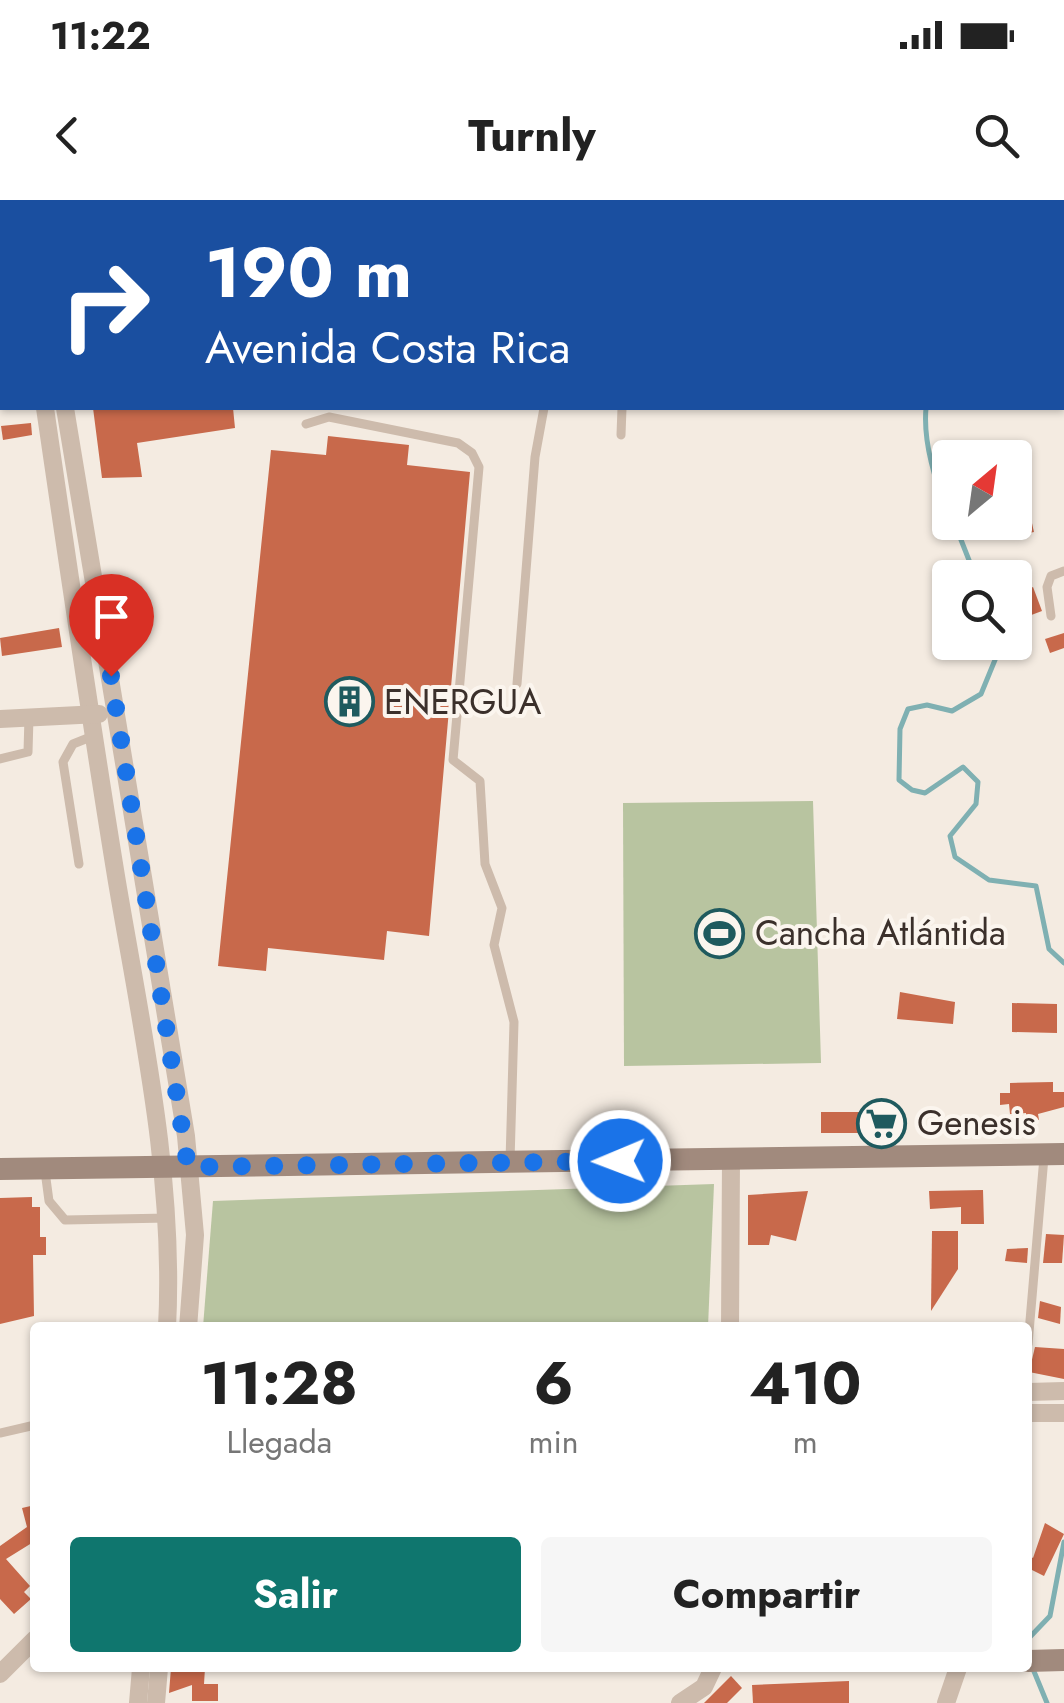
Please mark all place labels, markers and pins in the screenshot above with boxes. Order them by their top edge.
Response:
pin [69,574,154,677]
building icon: ENERGUA [323,676,375,728]
place label: ENERGUA [384,677,541,727]
sports icon: Cancha Atlántida [694,907,746,959]
place label: Cancha Atlántida [755,908,1006,958]
supermarket icon: Genesis [856,1097,908,1149]
place label: Genesis [917,1098,1036,1148]

